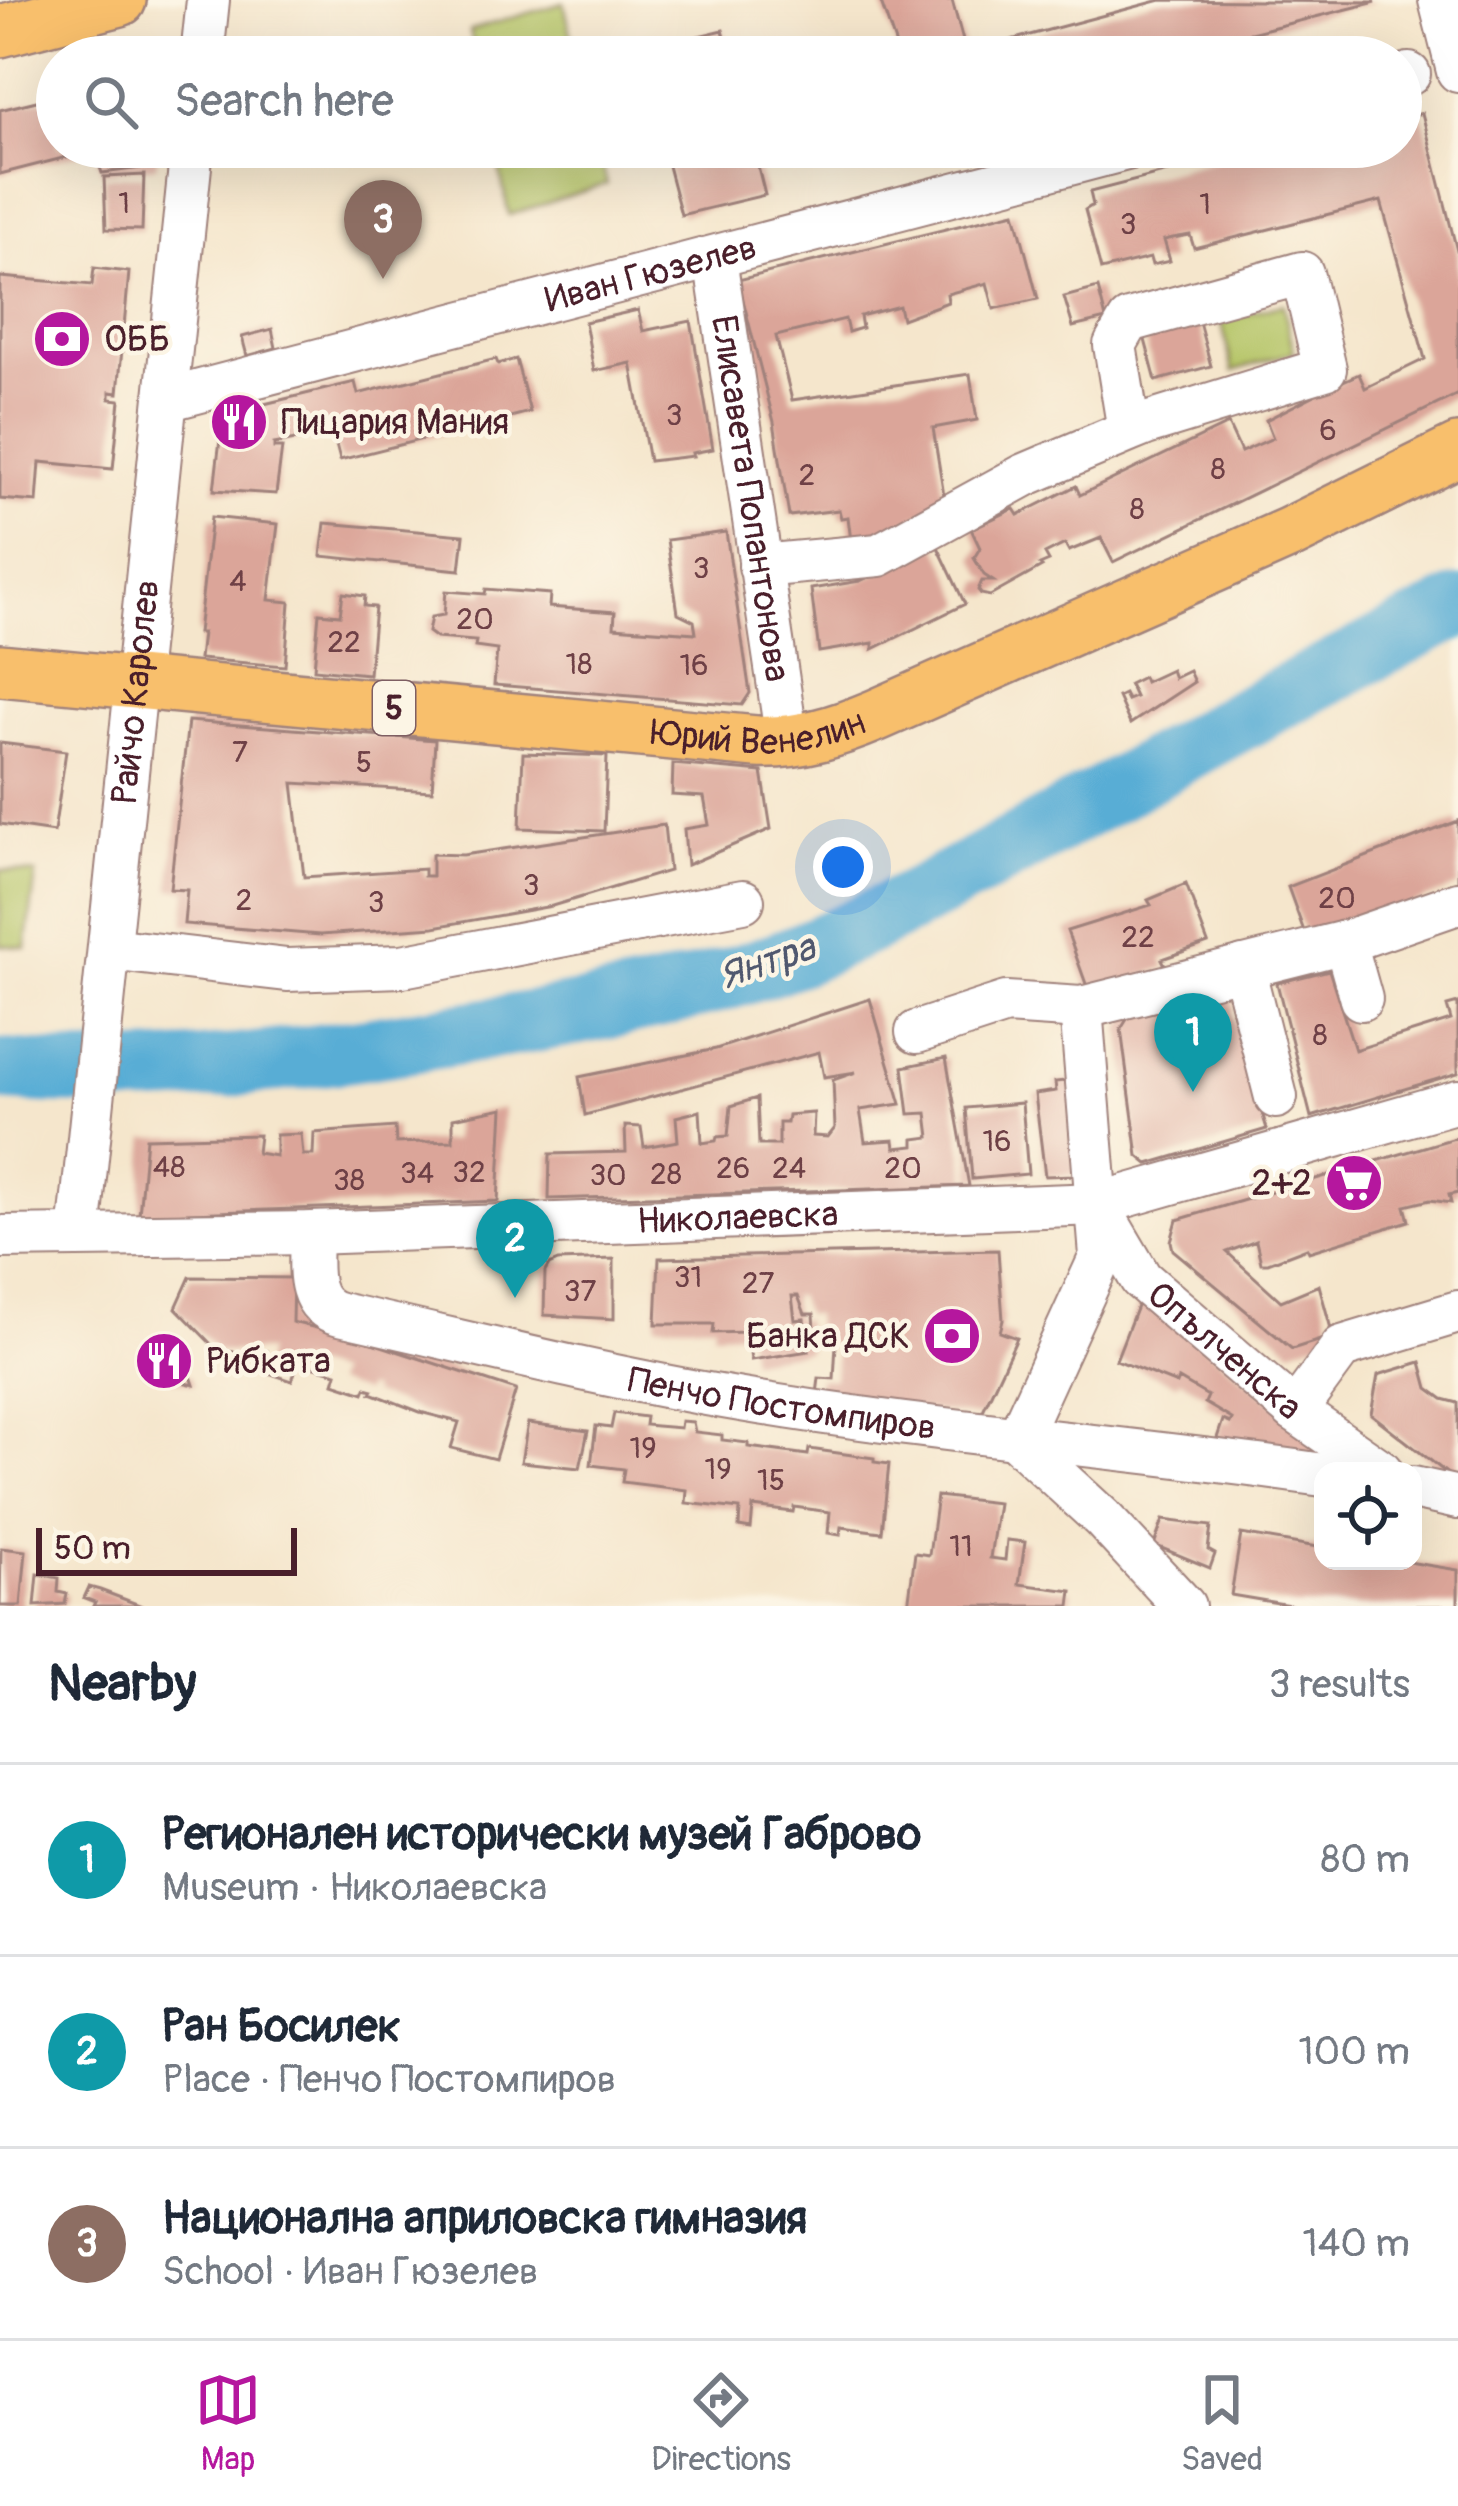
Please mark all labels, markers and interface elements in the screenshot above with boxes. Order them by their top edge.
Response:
search box [36,36,1422,168]
icon: search [78,69,144,135]
text: Search here [174,74,394,130]
pin: 3 [344,180,422,279]
house number: 1 [118,185,130,222]
house number: 1 [1199,186,1211,223]
house number: 3 [1120,206,1136,243]
street label: Иван Гюзелев [540,224,761,322]
bank icon: ОББ [31,308,93,370]
street label: Елисавета Попантонова [701,312,800,685]
place label: ОББ [104,317,170,362]
restaurant icon: Пицария Мания [208,391,270,453]
house number: 3 [666,397,682,434]
place label: Пицария Мания [281,400,509,445]
house number: 6 [1319,412,1337,449]
house number: 8 [1210,451,1226,488]
house number: 2 [799,457,815,494]
house number: 8 [1129,491,1145,528]
house number: 3 [693,550,709,587]
house number: 4 [229,563,247,600]
street label: Райчо Каролев [101,577,169,806]
house number: 20 [456,601,494,638]
house number: 22 [327,624,361,661]
house number: 18 [566,646,592,683]
house number: 16 [679,647,709,684]
road number: 5 [373,681,415,735]
street label: Юрий Венелин [649,699,871,765]
house number: 7 [232,734,248,771]
house number: 5 [356,744,372,781]
your location [813,837,873,897]
house number: 3 [523,867,539,904]
house number: 20 [1318,880,1356,917]
house number: 2 [236,882,252,919]
house number: 3 [368,884,384,921]
house number: 22 [1121,919,1155,956]
water label: Янтра [713,922,823,1001]
pin: 1 [1154,993,1232,1092]
house number: 8 [1312,1017,1328,1054]
house number: 16 [982,1123,1012,1160]
house number: 48 [153,1149,185,1186]
house number: 26 [716,1150,750,1187]
house number: 24 [772,1150,806,1187]
house number: 20 [884,1150,922,1187]
supermarket icon: 2+2 [1323,1152,1385,1214]
house number: 32 [452,1154,486,1191]
house number: 34 [400,1155,434,1192]
house number: 28 [650,1156,682,1193]
house number: 30 [589,1157,627,1194]
place label: 2+2 [1251,1161,1312,1206]
house number: 38 [333,1162,365,1199]
street label: Николаевска [636,1191,839,1243]
pin: 2 [476,1199,554,1298]
house number: 31 [674,1259,702,1296]
house number: 27 [742,1265,774,1302]
street label: Опълченска [1138,1272,1311,1430]
house number: 37 [564,1273,596,1310]
bank icon: Банка ДСК [921,1305,983,1367]
place label: Банка ДСК [746,1314,910,1359]
restaurant icon: Рибката [133,1330,195,1392]
place label: Рибката [206,1339,331,1384]
street label: Пенчо Постомпиров [624,1357,938,1450]
house number: 19 [629,1430,657,1467]
house number: 19 [704,1451,732,1488]
house number: 15 [757,1462,785,1499]
map controls [1314,1462,1422,1570]
button: locate [1314,1462,1422,1570]
scale bar [36,1522,297,1575]
text: 50 m [54,1528,131,1569]
house number: 11 [949,1528,973,1565]
text: Nearby [48,1652,196,1716]
text: 3 results [1269,1660,1410,1709]
text: Регионален исторически музей Габрово [162,1807,921,1863]
text: 1 [79,1835,95,1884]
text: 80 m [1321,1835,1410,1884]
text: Museum · Николаевска [162,1863,547,1912]
text: Ран Босилек [162,1999,401,2055]
text: 2 [76,2027,98,2076]
text: 100 m [1298,2027,1410,2076]
text: Place · Пенчо Постомпиров [162,2055,616,2104]
text: Национална априловска гимназия [162,2191,807,2247]
text: 3 [76,2219,98,2268]
text: 140 m [1302,2219,1410,2268]
text: School · Иван Гюзелев [162,2247,538,2296]
tab: Map [195,2367,261,2480]
tab: Directions [651,2367,791,2480]
tab: Saved [1181,2367,1263,2480]

